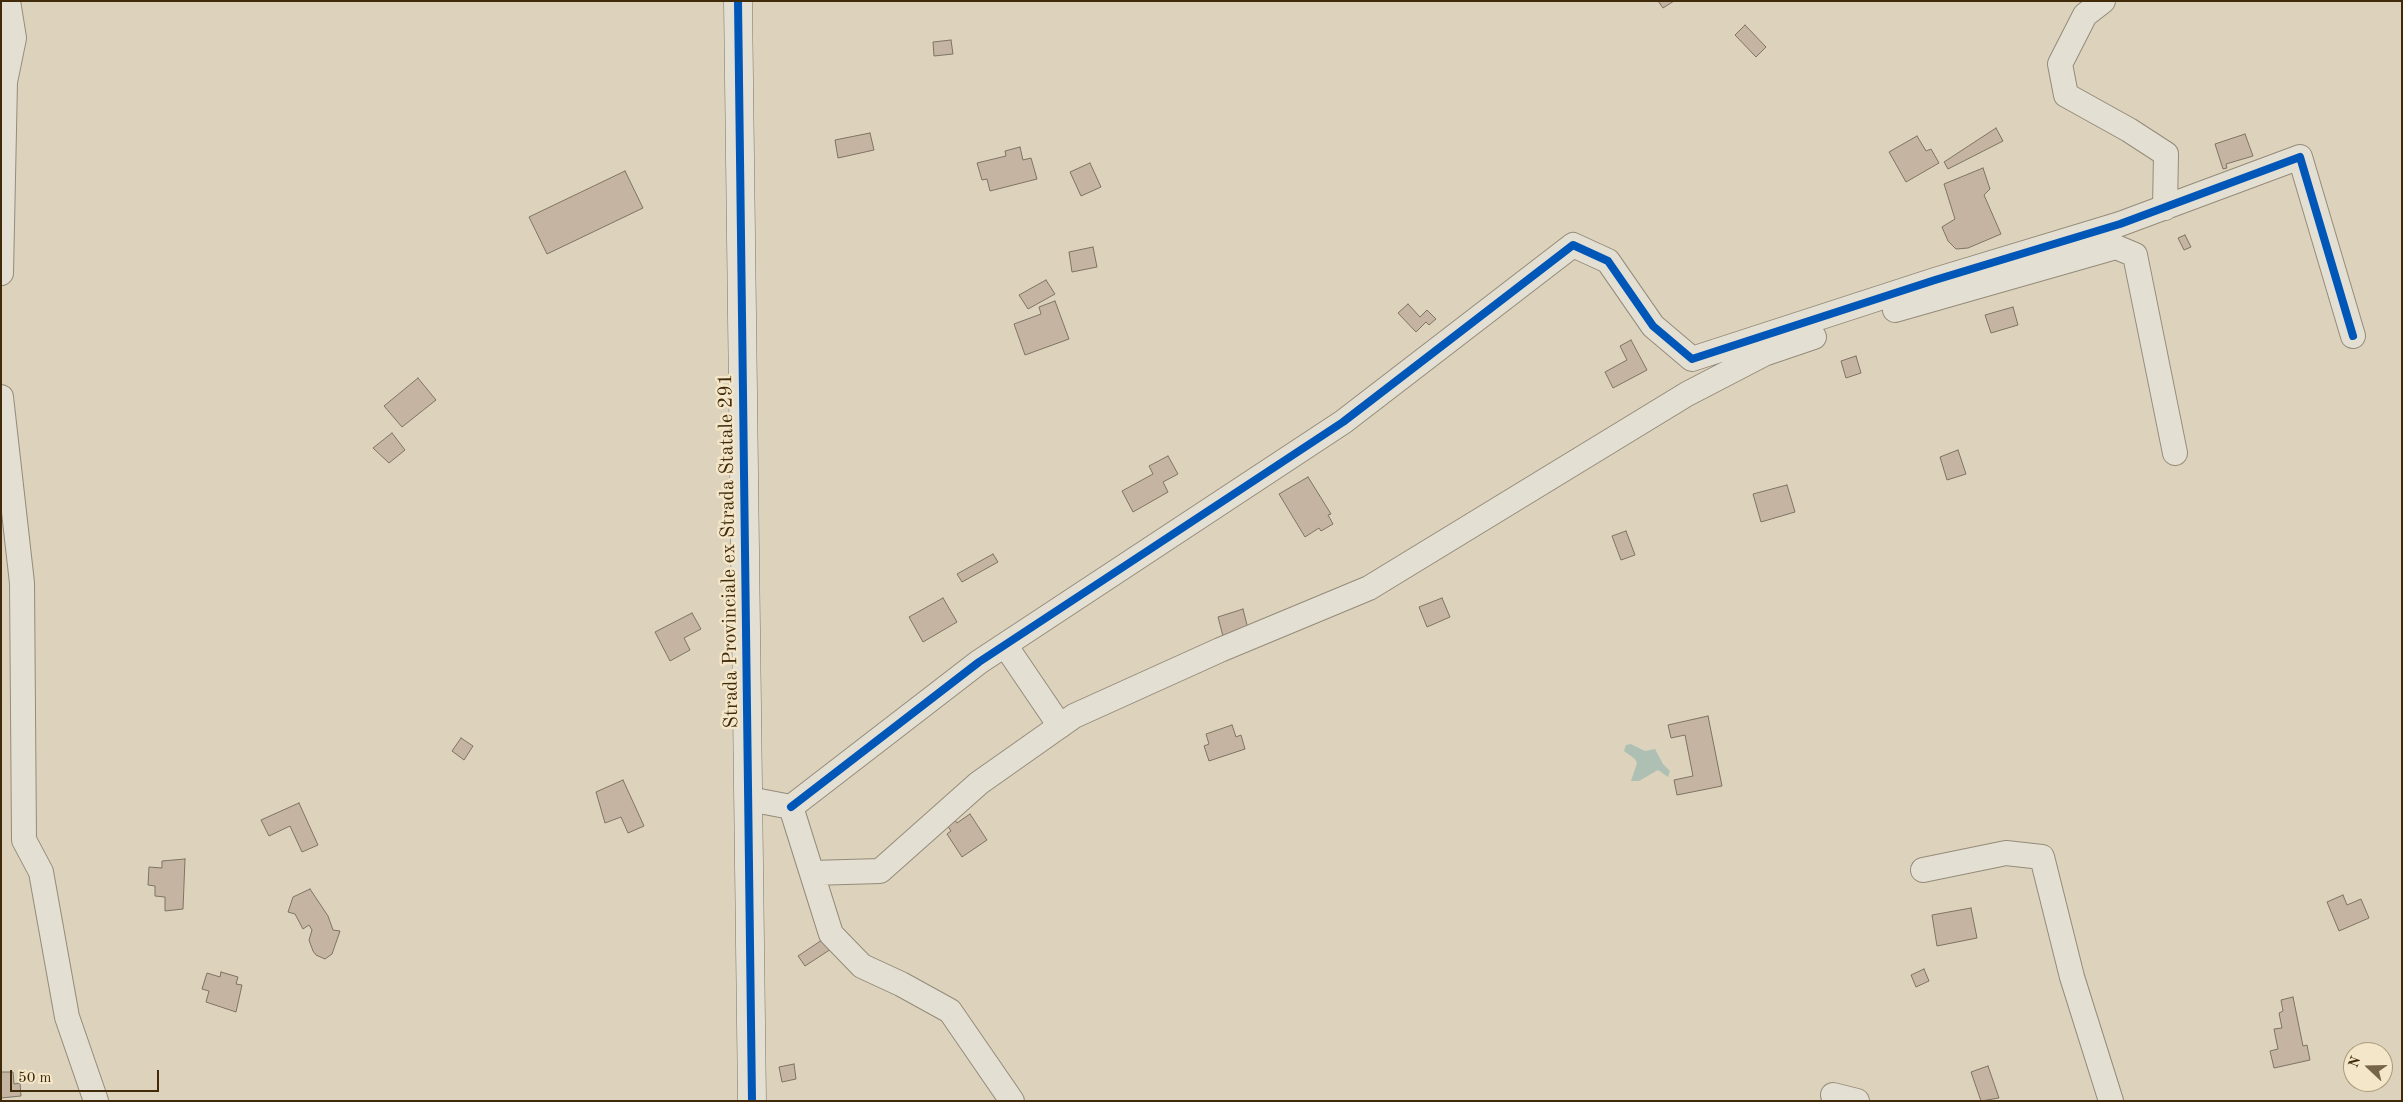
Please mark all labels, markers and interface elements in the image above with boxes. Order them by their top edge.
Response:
street label: Strada Provinciale ex Strada Statale 291 [714,373,744,729]
north arrow [2343,1042,2393,1092]
text: N [2346,1054,2363,1069]
scale bar [12,1060,161,1092]
text: 50 m [18,1071,52,1086]

